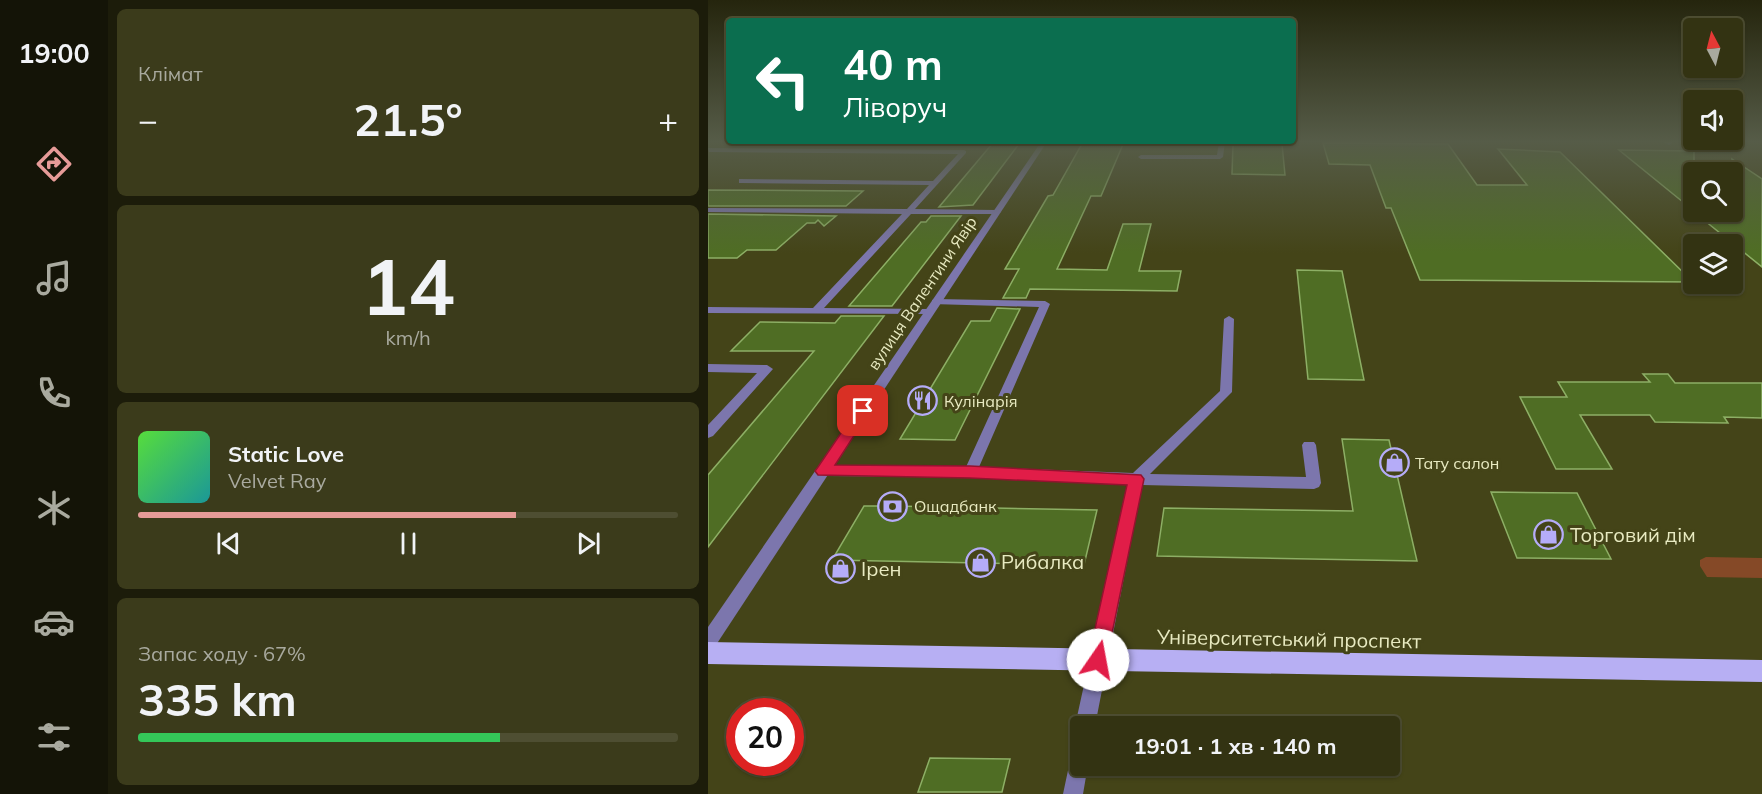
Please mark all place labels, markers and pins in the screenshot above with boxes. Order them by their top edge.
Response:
pin [837,385,888,436]
restaurant icon: Кулінарія [907,385,939,417]
place label: Кулінарія [944,391,1018,411]
shop icon: Тату салон [1378,447,1410,479]
place label: Тату салон [1415,453,1499,473]
bank icon: Ощадбанк [877,490,909,522]
place label: Ощадбанк [914,496,997,516]
shop icon: Торговий дім [1533,519,1565,551]
place label: Торговий дім [1570,522,1696,547]
shop icon: Рибалка [964,546,996,578]
place label: Рибалка [1001,549,1084,574]
shop icon: Ірен [824,553,856,585]
place label: Ірен [861,556,901,581]

